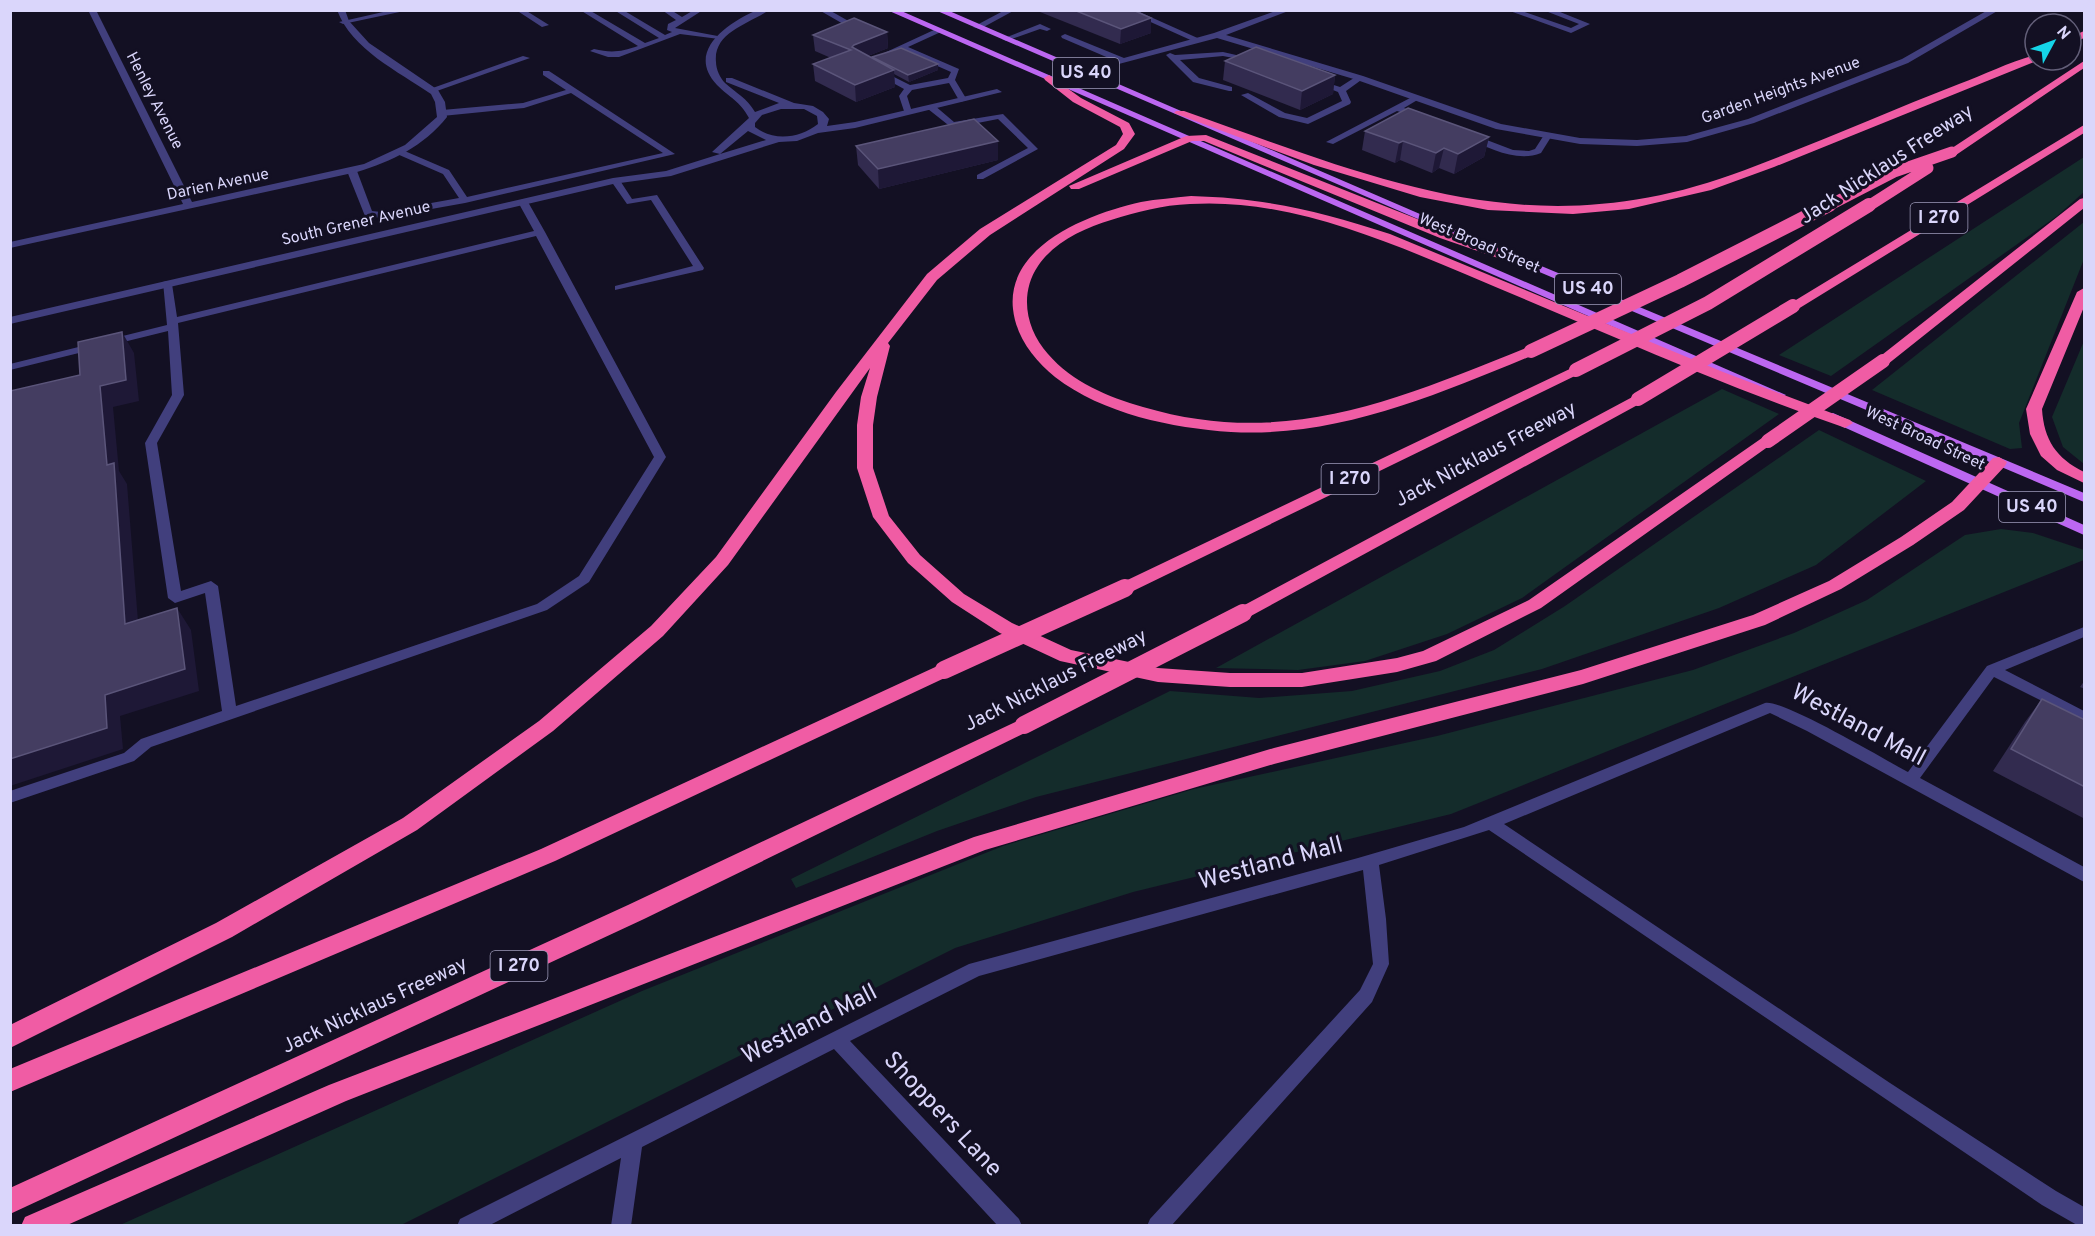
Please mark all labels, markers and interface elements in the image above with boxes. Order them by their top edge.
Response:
north arrow [2023,12,2083,72]
text: N [2051,23,2074,44]
street label: Henley Avenue [121,49,187,153]
street label: Garden Heights Avenue [1699,53,1863,129]
road number: US 40 [1053,58,1119,88]
street label: Jack Nicklaus Freeway [1795,99,1979,231]
street label: Darien Avenue [165,164,271,206]
street label: South Grener Avenue [280,197,432,251]
road number: I 270 [1910,203,1968,233]
street label: West Broad Street [1415,209,1543,279]
road number: US 40 [1555,274,1621,304]
street label: Jack Nicklaus Freeway [1391,396,1581,514]
street label: West Broad Street [1862,403,1988,475]
road number: I 270 [1322,464,1378,494]
road number: US 40 [1999,492,2065,522]
street label: Jack Nicklaus Freeway [960,624,1152,738]
street label: Westland Mall [1786,678,1930,774]
street label: Westland Mall [1196,830,1346,898]
road number: I 270 [490,951,548,981]
street label: Jack Nicklaus Freeway [278,952,472,1060]
street label: Westland Mall [737,978,883,1072]
street label: Shoppers Lane [876,1046,1008,1184]

